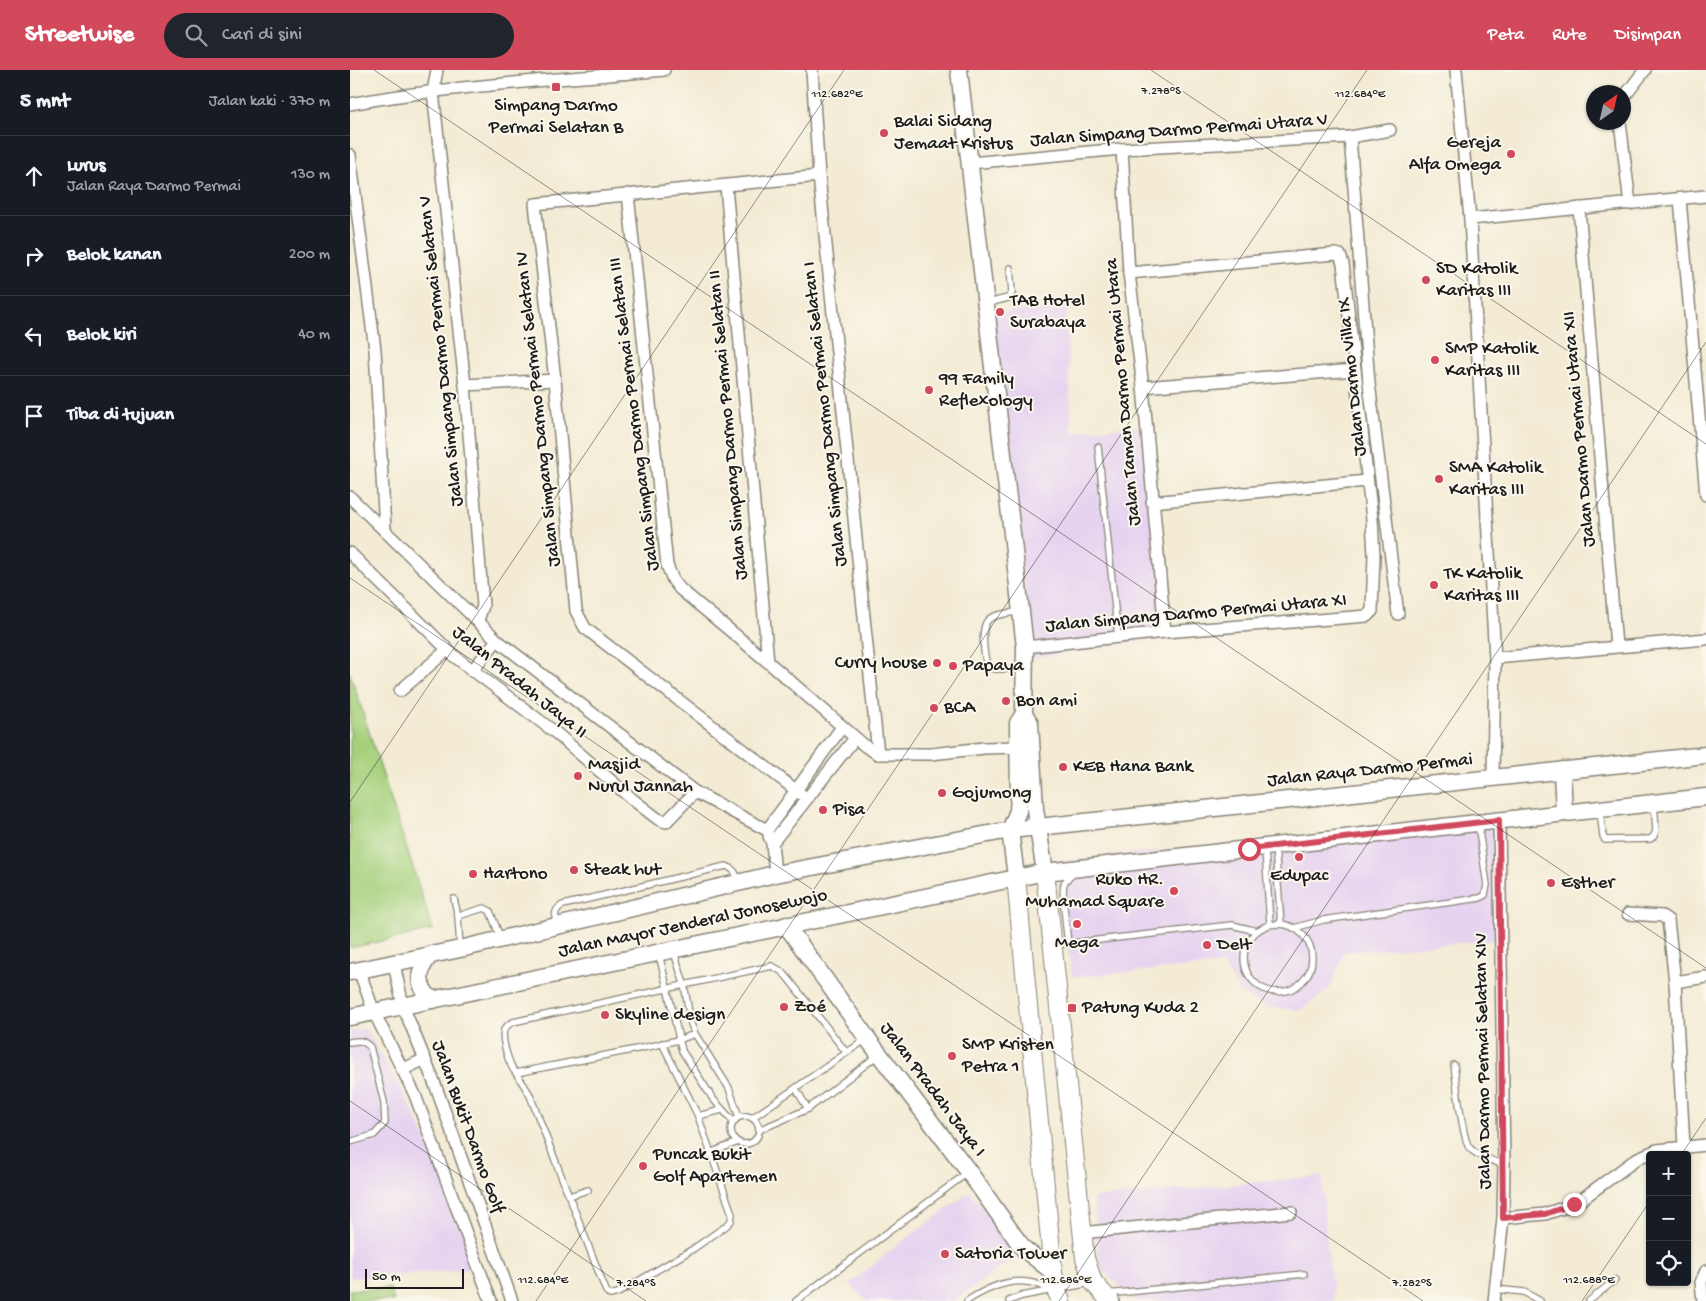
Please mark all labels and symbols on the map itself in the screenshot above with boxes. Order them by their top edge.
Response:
marker: Simpang Darmo Permai Selatan B [550,81,562,93]
text: 7.278°S [1140,85,1181,99]
north arrow [1586,85,1631,130]
text: 112.682°E [811,88,863,102]
text: 112.684°E [1334,88,1386,102]
place label: Simpang Darmo Permai Selatan B [488,95,625,140]
street label: Jalan Simpang Darmo Permai Utara V [1029,109,1329,153]
place label: Balai Sidang Jemaat Kristus [893,111,1014,156]
marker: Balai Sidang Jemaat Kristus [878,127,890,139]
place label: Gereja Alfa Omega [1409,132,1502,177]
marker: Gereja Alfa Omega [1505,148,1517,160]
street label: Jalan Simpang Darmo Permai Selatan V [414,194,470,508]
street label: Jalan Simpang Darmo Permai Selatan IV [511,250,567,568]
street label: Jalan Simpang Darmo Permai Selatan III [604,256,666,572]
street label: Jalan Taman Darmo Permai Utara [1101,256,1147,527]
place label: SD Katolik Karitas III [1436,258,1519,303]
street label: Jalan Simpang Darmo Permai Selatan I [799,260,853,568]
street label: Jalan Simpang Darmo Permai Selatan II [704,269,754,581]
marker: SD Katolik Karitas III [1420,274,1432,286]
place label: TAB Hotel Surabaya [1009,290,1087,335]
street label: Jalan Darmo Villa IX [1333,296,1373,457]
marker: TAB Hotel Surabaya [994,306,1006,318]
street label: Jalan Darmo Permai Utara XII [1558,310,1602,548]
place label: SMP Katolik Karitas III [1445,338,1539,383]
marker: SMP Katolik Karitas III [1429,354,1441,366]
place label: 99 Family Reflexology [938,368,1033,413]
marker: 99 Family Reflexology [923,384,935,396]
place label: SMA Katolik Karitas III [1449,457,1544,502]
marker: SMA Katolik Karitas III [1433,473,1445,485]
place label: TK Katolik Karitas III [1443,563,1523,608]
marker: TK Katolik Karitas III [1428,579,1440,591]
street label: Jalan Simpang Darmo Permai Utara XI [1044,589,1348,639]
street label: Jalan Pradah Jaya II [447,621,591,745]
place label: Curry house [835,652,927,675]
place label: Papaya [962,655,1025,678]
marker: Curry house [931,657,943,669]
marker: Papaya [947,660,959,672]
place label: Bon ami [1015,690,1077,713]
marker: Bon ami [1000,695,1012,707]
place label: BCA [943,697,977,720]
marker: BCA [928,702,940,714]
street label: Jalan Raya Darmo Permai [1266,749,1474,793]
place label: Masjid Nurul Jannah [588,754,693,799]
place label: KEB Hana Bank [1073,756,1194,779]
marker: KEB Hana Bank [1057,761,1069,773]
marker: Masjid Nurul Jannah [572,770,584,782]
place label: Gojumong [952,782,1032,805]
marker: Gojumong [936,787,948,799]
place label: Pisa [832,799,867,822]
marker: Pisa [817,804,829,816]
route start [1238,838,1261,861]
marker: Edupac [1293,851,1305,863]
place label: Steak hut [584,859,663,882]
place label: Hartono [483,863,548,886]
marker: Steak hut [568,864,580,876]
place label: Edupac [1270,865,1329,888]
marker: Hartono [467,868,479,880]
place label: Ruko HR. Muhamad Square [1025,869,1164,914]
place label: Esther [1561,872,1617,895]
marker: Esther [1545,877,1557,889]
street label: Jalan Mayor Jenderal Jonosewojo [556,884,830,964]
marker: Ruko HR. Muhamad Square [1168,885,1180,897]
marker: Mega [1071,918,1083,930]
place label: Mega [1055,932,1101,955]
street label: Jalan Darmo Permai Selatan XIV [1470,933,1498,1189]
place label: Delt [1215,934,1253,957]
marker: Delt [1201,939,1213,951]
place label: Zoé [794,996,826,1019]
place label: Patung Kuda 2 [1081,997,1199,1020]
marker: Zoé [778,1001,790,1013]
marker: Patung Kuda 2 [1066,1002,1078,1014]
place label: Skyline design [615,1004,725,1027]
marker: Skyline design [599,1009,611,1021]
street label: Jalan Pradah Jaya I [874,1018,990,1162]
place label: SMP Kristen Petra 1 [961,1034,1054,1079]
street label: Jalan Bukit Darmo Golf [425,1038,510,1218]
marker: SMP Kristen Petra 1 [946,1050,958,1062]
place label: Puncak Bukit Golf Apartemen [652,1144,777,1189]
marker: Puncak Bukit Golf Apartemen [637,1160,649,1172]
route end [1563,1193,1586,1216]
place label: Satoria Tower [955,1243,1069,1266]
marker: Satoria Tower [939,1248,951,1260]
scale bar [365,1266,464,1289]
text: 112.684°E [517,1274,569,1288]
text: 112.686°E [1040,1274,1092,1288]
text: 112.688°E [1562,1274,1615,1288]
text: 7.284°S [615,1277,656,1291]
text: 7.282°S [1391,1277,1432,1291]

